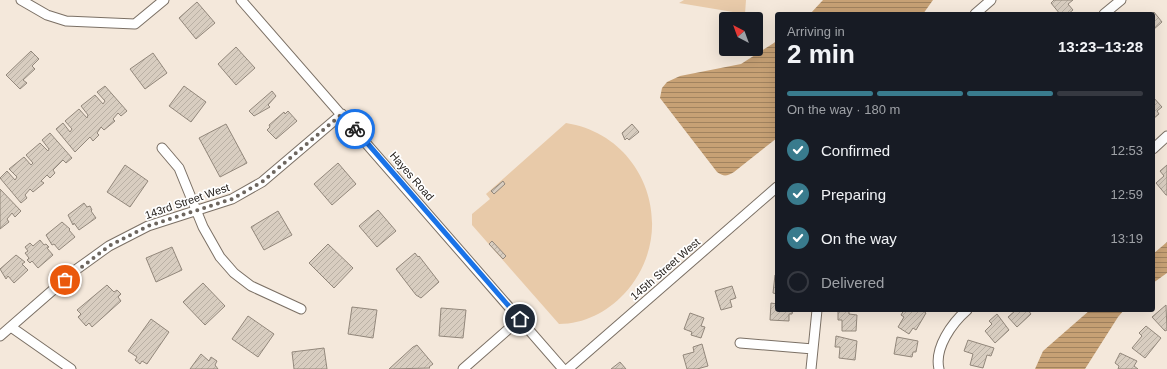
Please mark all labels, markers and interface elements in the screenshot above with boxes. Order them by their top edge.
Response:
north arrow [719,12,763,56]
map controls [719,12,763,56]
text: Arriving in [787,24,845,39]
text: 13:23–13:28 [1058,38,1143,55]
text: 2 min [787,39,855,69]
text: On the way · 180 m [787,102,900,117]
courier [335,109,375,149]
icon: bike [344,118,366,140]
icon: check [787,139,809,161]
text: Confirmed [821,142,890,159]
text: 12:53 [1110,143,1143,158]
street label: Hayes Road [388,149,436,203]
street label: 143rd Street West [143,181,231,221]
icon: check [787,183,809,205]
text: Preparing [821,186,886,203]
text: 12:59 [1110,187,1143,202]
icon: check [787,227,809,249]
text: On the way [821,230,897,247]
text: 13:19 [1110,231,1143,246]
street label: 145th Street West [628,236,702,302]
pin [48,263,82,297]
icon: bag [54,269,76,291]
text: Delivered [821,274,884,291]
pin [503,302,537,336]
icon: home [509,308,531,330]

